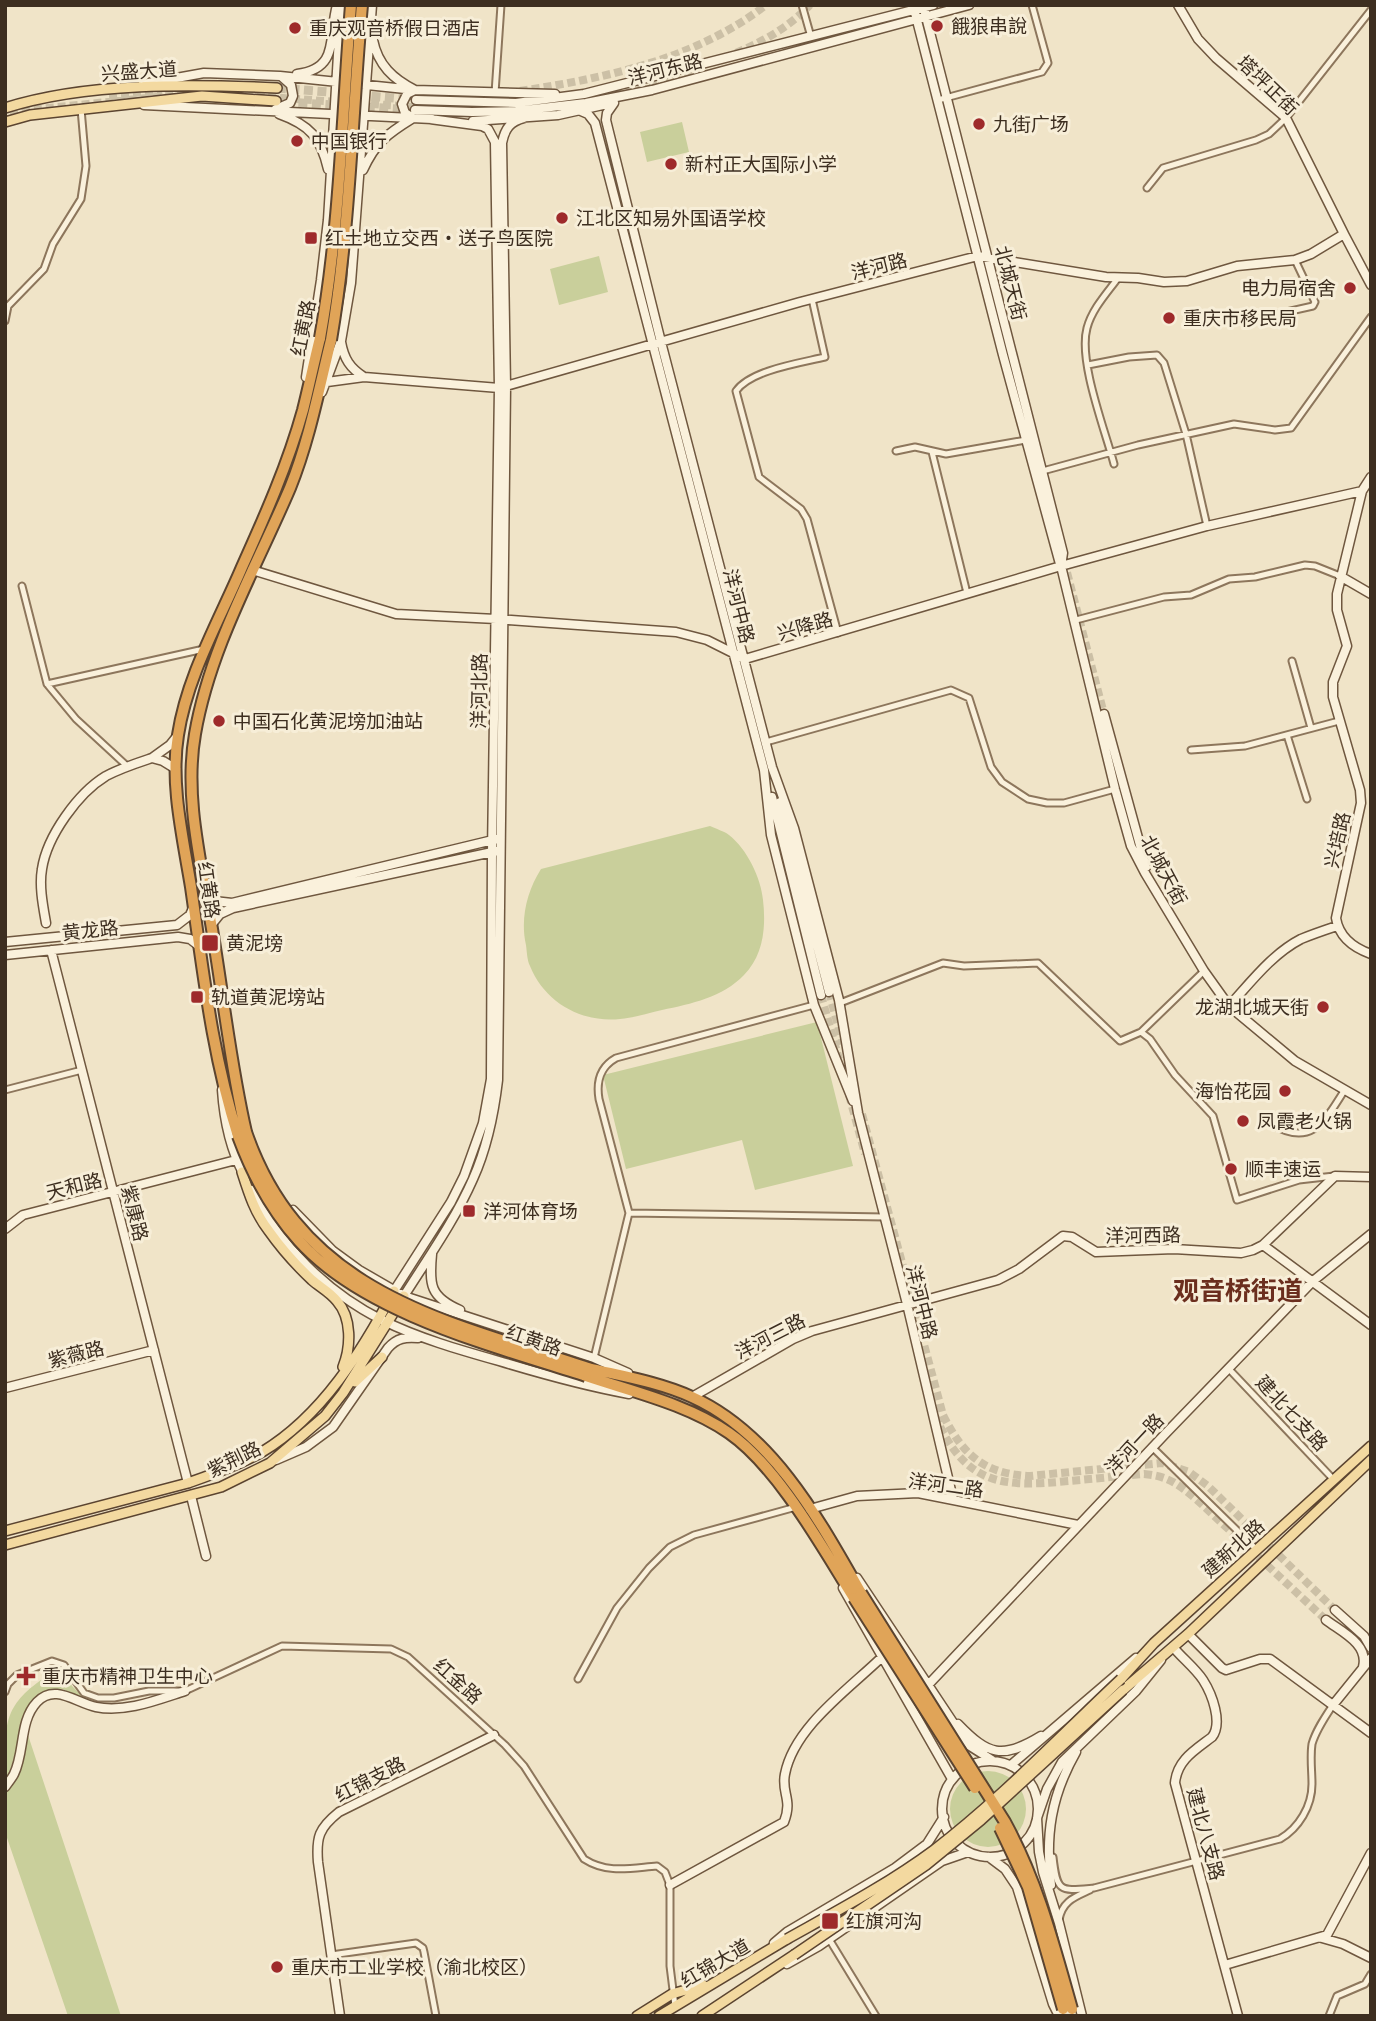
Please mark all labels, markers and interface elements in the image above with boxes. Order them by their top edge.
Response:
place label: 餓狼串說 [951,15,1027,38]
place label: 重庆观音桥假日酒店 [309,17,480,40]
marker: 餓狼串說 [929,18,945,34]
marker: 重庆观音桥假日酒店 [287,20,303,36]
street label: 洋河东路 [625,49,705,90]
street label: 塔坪正街 [1232,51,1303,120]
street label: 兴盛大道 [100,57,178,86]
place label: 九街广场 [993,113,1069,136]
marker: 九街广场 [971,116,987,132]
place label: 中国银行 [311,130,387,153]
marker: 中国银行 [289,133,305,149]
place label: 新村正大国际小学 [685,153,837,176]
marker: 新村正大国际小学 [663,156,679,172]
place label: 江北区知易外国语学校 [576,207,766,230]
marker: 江北区知易外国语学校 [554,210,570,226]
place label: 红土地立交西‧送子鸟医院 [325,227,553,250]
marker: 红土地立交西‧送子鸟医院 [303,230,319,246]
street label: 北城天街 [990,243,1031,323]
street label: 洋河路 [849,248,910,285]
place label: 电力局宿舍 [1241,277,1336,300]
marker: 电力局宿舍 [1342,280,1358,296]
street label: 红黄路 [287,298,320,358]
place label: 重庆市移民局 [1183,307,1297,330]
marker: 重庆市移民局 [1161,310,1177,326]
street label: 洋河中路 [718,566,759,646]
street label: 兴降路 [775,608,836,645]
street label: 洋河北路 [467,653,492,729]
place label: 中国石化黄泥塝加油站 [233,710,423,733]
marker: 中国石化黄泥塝加油站 [211,713,227,729]
street label: 兴培路 [1320,810,1355,870]
street label: 北城天街 [1136,831,1192,909]
street label: 红黄路 [193,860,224,920]
street label: 黄龙路 [60,916,120,945]
place label: 黄泥塝 [226,932,283,955]
marker: 黄泥塝 [200,933,220,953]
place label: 轨道黄泥塝站 [211,986,325,1009]
marker: 轨道黄泥塝站 [189,989,205,1005]
place label: 龙湖北城天街 [1195,996,1309,1019]
marker: 龙湖北城天街 [1315,999,1331,1015]
place label: 海怡花园 [1195,1080,1271,1103]
marker: 海怡花园 [1277,1083,1293,1099]
place label: 凤霞老火锅 [1257,1110,1352,1133]
marker: 凤霞老火锅 [1235,1113,1251,1129]
place label: 顺丰速运 [1245,1158,1321,1181]
marker: 顺丰速运 [1223,1161,1239,1177]
street label: 天和路 [44,1168,105,1205]
street label: 紫康路 [116,1183,153,1244]
place label: 洋河体育场 [483,1200,578,1223]
marker: 洋河体育场 [461,1203,477,1219]
street label: 洋河西路 [1105,1223,1181,1248]
street label: 洋河中路 [901,1262,942,1342]
district label: 观音桥街道 [1173,1276,1303,1306]
street label: 洋河三路 [731,1309,809,1364]
street label: 红黄路 [503,1320,565,1361]
street label: 紫薇路 [46,1336,107,1373]
street label: 建北七支路 [1251,1371,1332,1456]
street label: 洋河一路 [1100,1409,1169,1480]
street label: 紫荆路 [204,1437,265,1482]
street label: 洋河二路 [907,1469,985,1502]
street label: 建新北路 [1197,1514,1269,1582]
street label: 红金路 [429,1654,487,1709]
place label: 重庆市精神卫生中心 [42,1665,213,1688]
marker: 重庆市精神卫生中心 [16,1666,36,1686]
street label: 红锦支路 [331,1752,409,1807]
street label: 建北八支路 [1182,1785,1229,1883]
place label: 红旗河沟 [846,1910,922,1933]
marker: 红旗河沟 [820,1911,840,1931]
street label: 红锦大道 [677,1934,754,1992]
place label: 重庆市工业学校（渝北校区） [291,1956,538,1979]
marker: 重庆市工业学校（渝北校区） [269,1959,285,1975]

